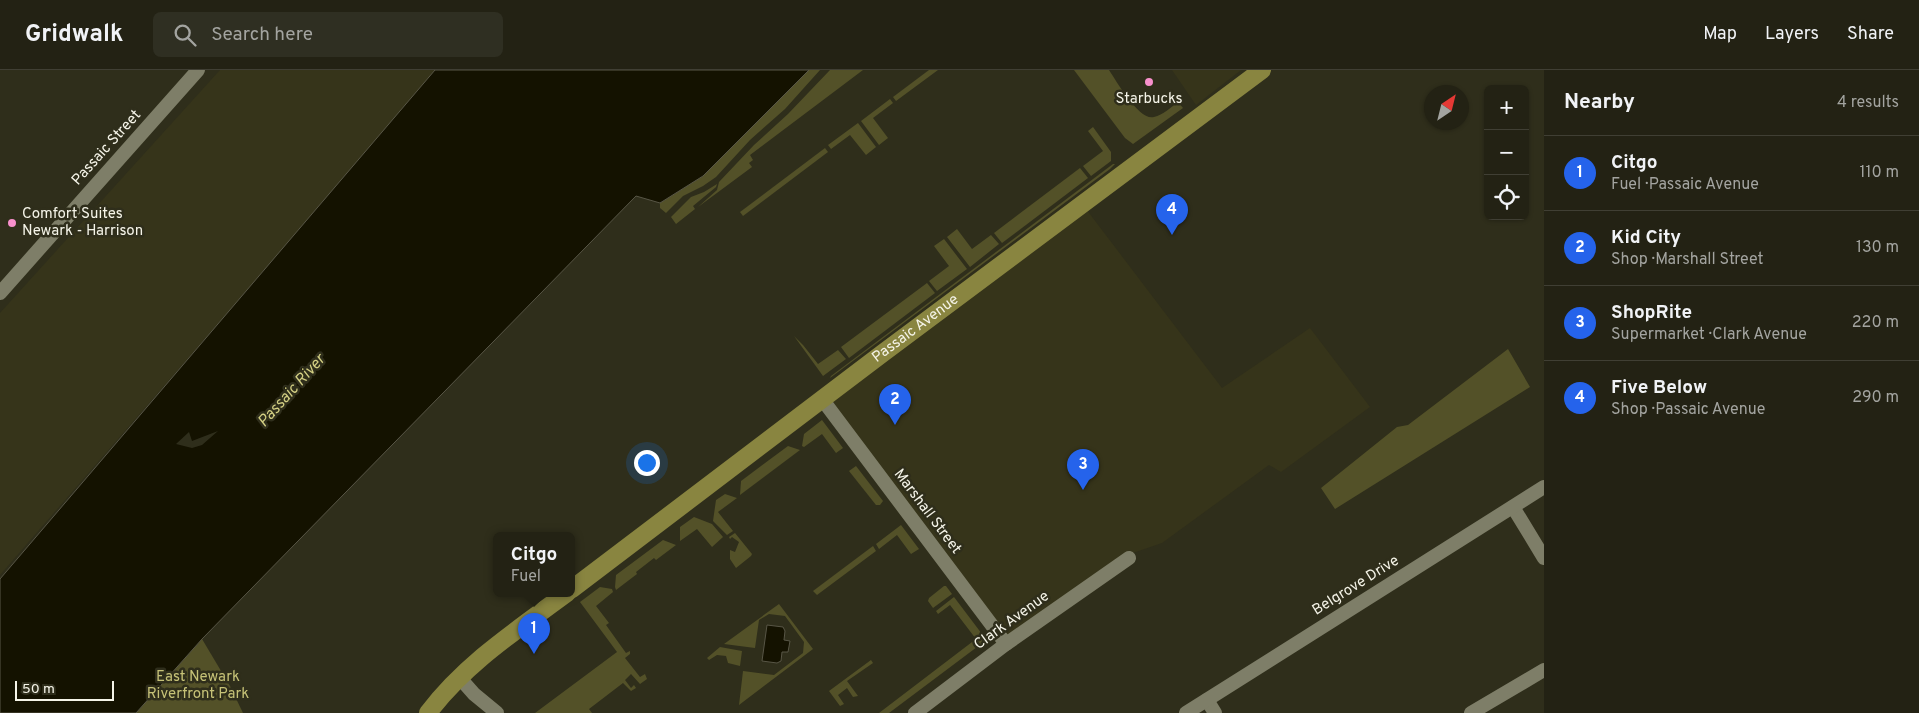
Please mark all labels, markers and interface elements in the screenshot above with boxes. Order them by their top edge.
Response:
search box [153,12,503,57]
text: Gridwalk [25,20,123,50]
icon: search [171,21,199,49]
text: Search here [211,23,313,47]
text: Map [1703,23,1737,46]
text: Layers [1765,23,1819,46]
text: Share [1847,23,1894,46]
marker: Starbucks [1143,76,1155,88]
north arrow [1424,85,1469,130]
map controls [1484,85,1529,220]
button: + [1484,85,1529,130]
text: Nearby [1564,89,1635,116]
place label: Starbucks [1115,90,1183,109]
text: 4 results [1837,93,1899,113]
street label: Passaic Street [68,106,146,190]
button: − [1484,130,1529,175]
text: Citgo [1611,151,1657,175]
text: 1 [1577,163,1583,183]
text: 110 m [1859,163,1899,183]
button: locate [1484,175,1529,220]
text: Fuel · Passaic Avenue [1611,175,1759,195]
pin: 4 [1156,194,1188,235]
place label: Comfort Suites Newark - Harrison [22,205,143,241]
marker: Comfort Suites Newark - Harrison [6,217,18,229]
text: Kid City [1611,226,1681,250]
text: 2 [1575,238,1585,258]
text: 130 m [1856,238,1899,258]
text: Shop · Marshall Street [1611,250,1764,270]
street label: Passaic Avenue [868,290,963,367]
text: ShopRite [1611,301,1692,325]
text: 3 [1575,313,1585,333]
text: 220 m [1852,313,1899,333]
text: Supermarket · Clark Avenue [1611,325,1807,345]
water label: Passaic River [254,349,331,432]
text: Five Below [1611,376,1707,400]
pin: 2 [879,384,911,425]
text: 4 [1575,388,1585,408]
text: 290 m [1852,388,1899,408]
text: Shop · Passaic Avenue [1611,400,1765,420]
pin: 3 [1067,449,1099,490]
your location [634,450,660,476]
street label: Marshall Street [889,466,965,558]
popup [493,532,575,597]
text: Citgo [511,543,557,567]
street label: Belgrove Drive [1309,552,1403,620]
text: Fuel [511,567,541,587]
street label: Clark Avenue [971,587,1053,655]
pin: 1 [518,613,550,654]
park label: East Newark Riverfront Park [147,668,249,704]
scale bar [15,678,114,701]
text: 50 m [22,681,55,698]

